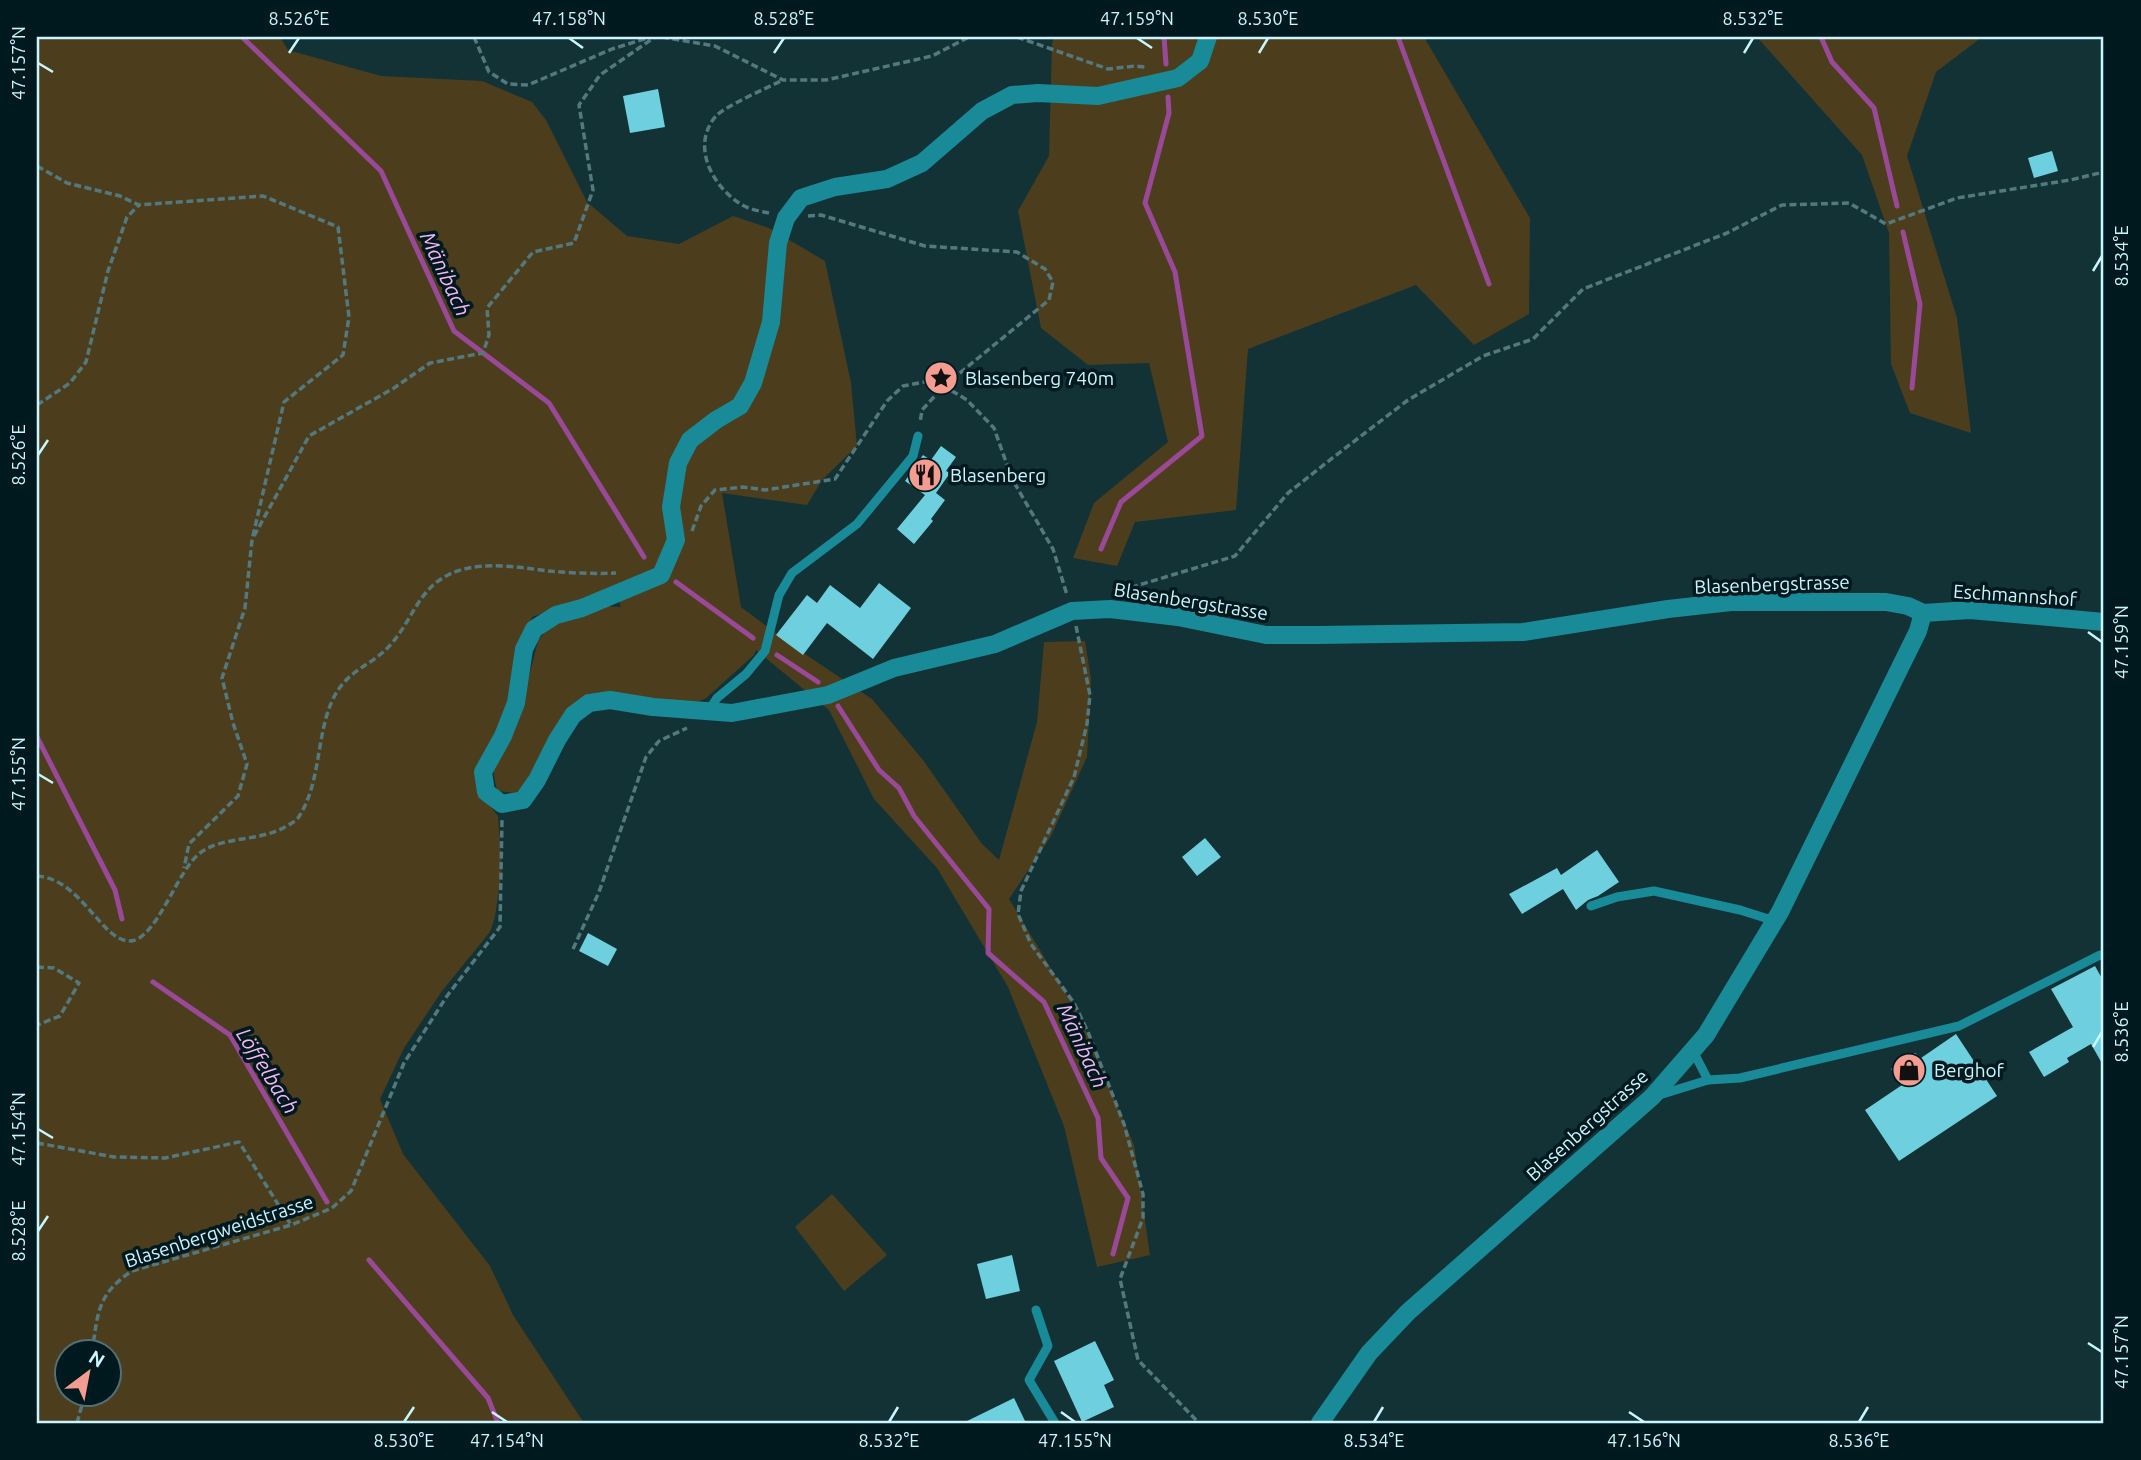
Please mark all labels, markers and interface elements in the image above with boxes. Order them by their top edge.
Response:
text: 8.526°E [269,8,329,28]
text: 47.158°N [532,8,606,28]
text: 8.528°E [754,8,814,28]
text: 47.159°N [1100,8,1174,28]
text: 8.530°E [1238,8,1298,28]
text: 8.532°E [1723,8,1783,28]
text: 47.157°N [8,26,28,100]
text: 8.534°E [2111,226,2131,286]
water label: Mänibach [416,228,476,320]
place icon: Blasenberg 740m [922,359,960,397]
place label: Blasenberg 740m [965,367,1114,389]
text: 8.526°E [8,425,28,485]
restaurant icon: Blasenberg [906,456,944,494]
place label: Blasenberg [950,464,1046,486]
street label: Blasenbergstrasse [1694,570,1850,598]
street label: Blasenbergstrasse [1112,578,1270,624]
street label: Eschmannshof [1952,580,2078,610]
text: 47.159°N [2111,605,2131,679]
text: 47.155°N [8,737,28,811]
water label: Mänibach [1053,1000,1113,1092]
text: 8.536°E [2111,1002,2131,1062]
water label: Löffelbach [232,1023,304,1118]
shop icon: Berghof [1890,1051,1928,1089]
place label: Berghof [1934,1059,2005,1081]
street label: Blasenbergstrasse [1522,1065,1652,1185]
text: 47.154°N [8,1092,28,1166]
street label: Blasenbergweidstrasse [122,1190,316,1272]
text: 8.528°E [8,1201,28,1261]
text: 47.157°N [2111,1315,2131,1389]
north arrow [52,1338,122,1408]
text: N [85,1345,109,1372]
text: 8.530°E [374,1430,434,1450]
text: 47.154°N [470,1430,544,1450]
text: 8.532°E [859,1430,919,1450]
text: 47.155°N [1038,1430,1112,1450]
text: 8.534°E [1344,1430,1404,1450]
text: 47.156°N [1607,1430,1681,1450]
text: 8.536°E [1829,1430,1889,1450]

